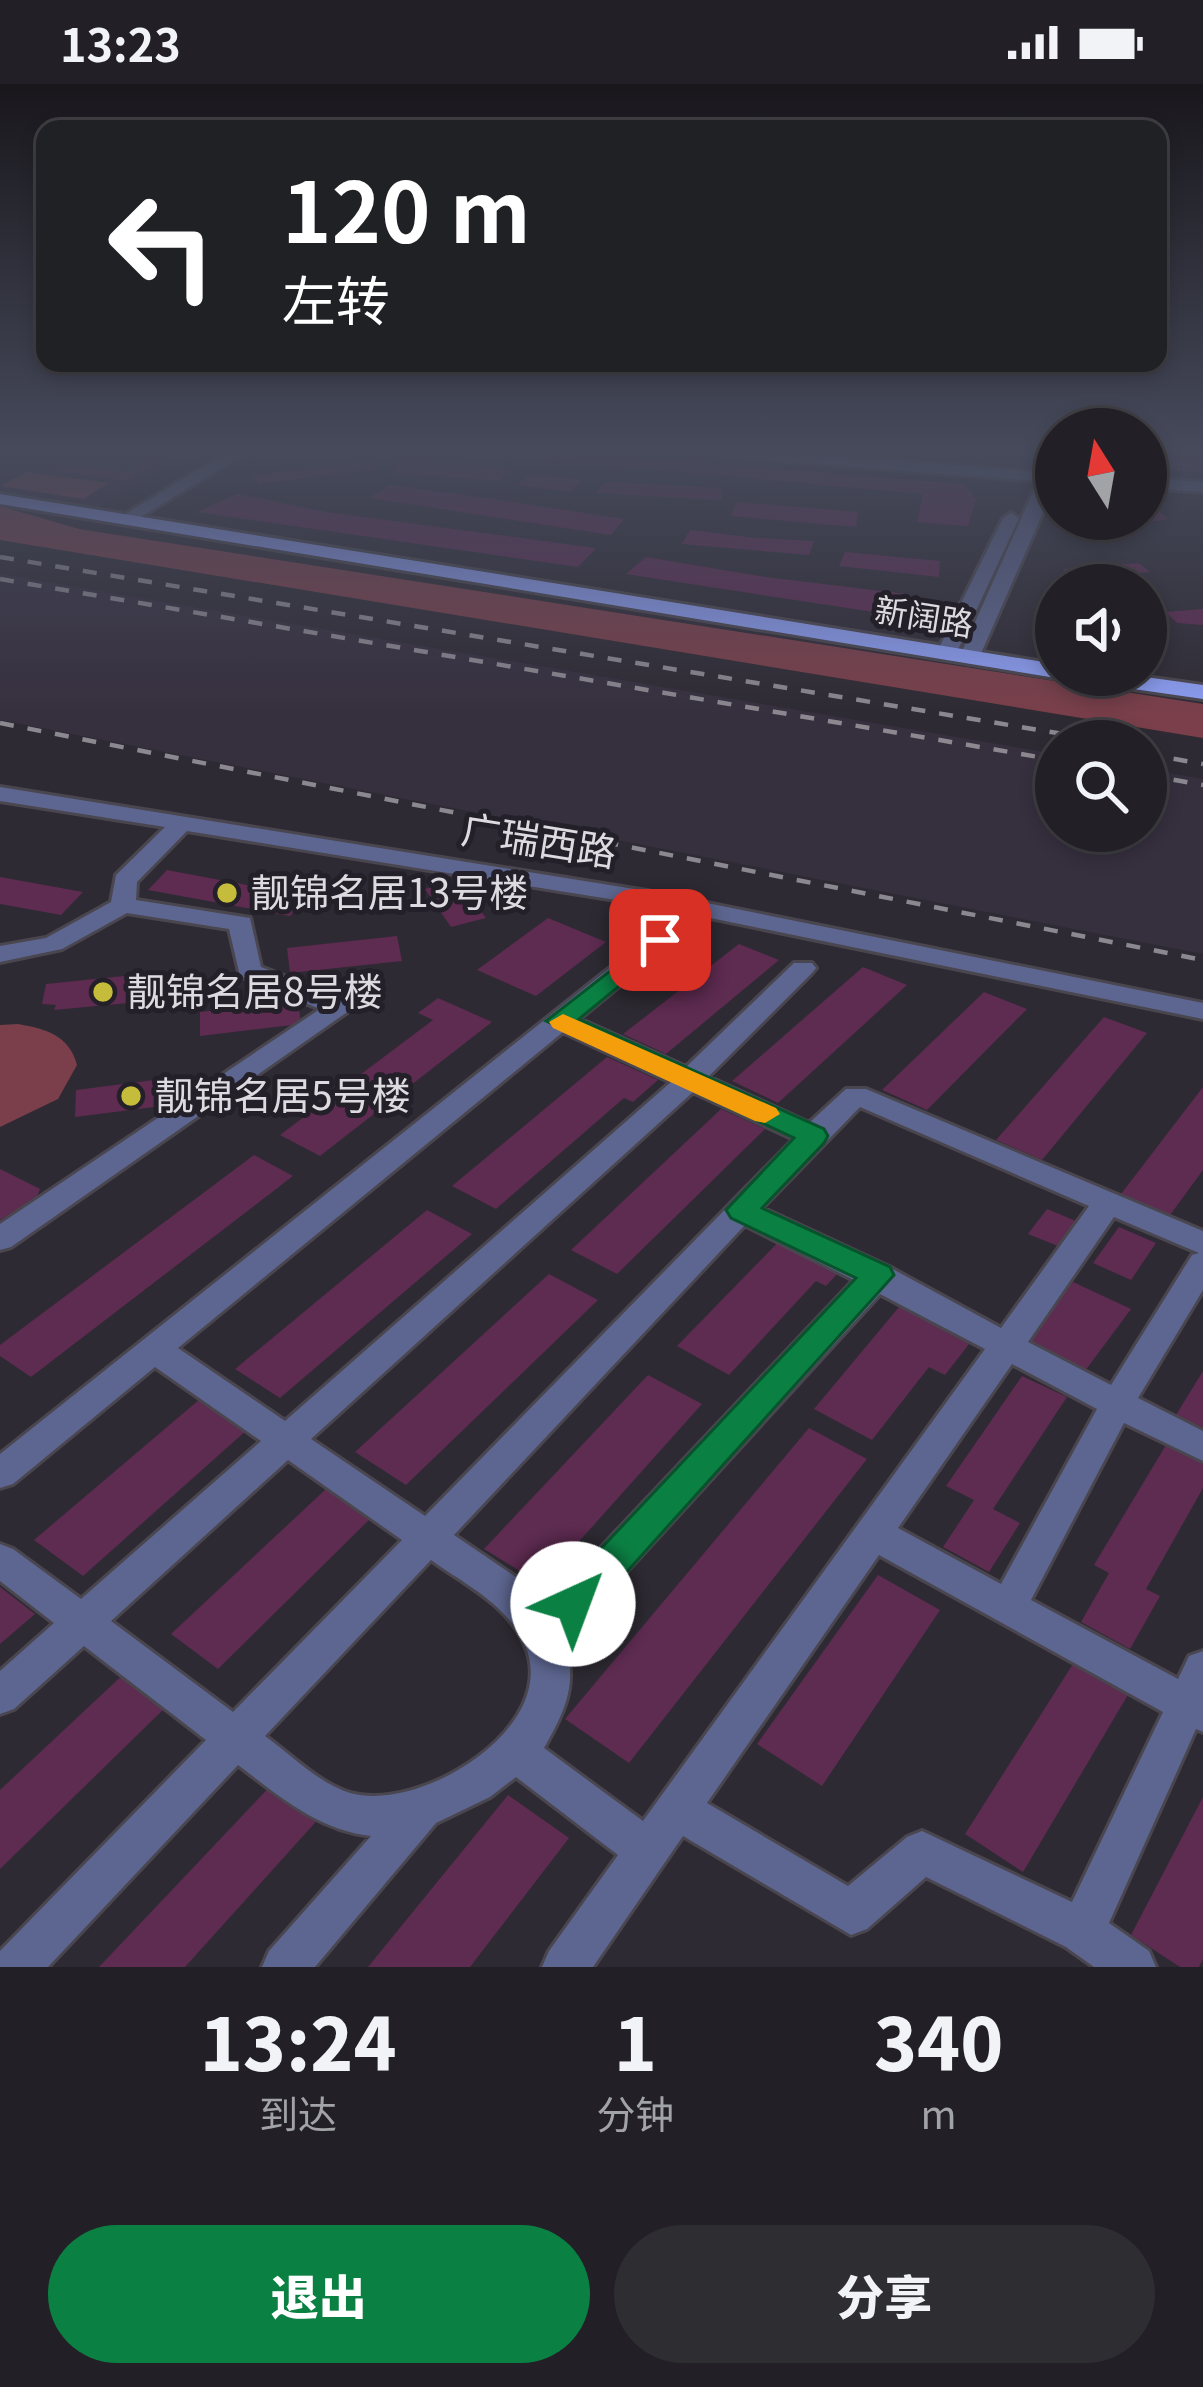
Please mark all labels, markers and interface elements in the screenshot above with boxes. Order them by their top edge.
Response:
text: 13:23 [60,10,181,75]
text: 120 m [282,146,531,267]
icon: left [84,168,240,324]
text: 左转 [282,258,390,337]
north arrow [1035,408,1167,540]
map controls [1035,408,1167,852]
button: sound [1035,564,1167,696]
street label: 新阔路 [872,584,977,646]
button: search [1035,720,1167,852]
street label: 广瑞西路 [458,798,621,878]
place label: 靓锦名居13号楼 [251,862,528,918]
marker: 靓锦名居13号楼 [214,880,240,906]
pin [609,889,711,991]
icon: arrive [627,907,693,973]
place label: 靓锦名居8号楼 [127,961,383,1017]
marker: 靓锦名居8号楼 [90,979,116,1005]
place label: 靓锦名居5号楼 [155,1065,411,1121]
marker: 靓锦名居5号楼 [118,1083,144,1109]
position arrow [510,1541,636,1667]
text: 13:24 [200,1987,397,2092]
text: 1 [614,1987,657,2092]
text: 340 [874,1987,1003,2092]
text: 到达 [259,2084,337,2140]
text: 分钟 [596,2084,674,2140]
text: m [921,2084,957,2140]
button: 退出 [48,2225,590,2363]
button: 分享 [614,2225,1155,2363]

